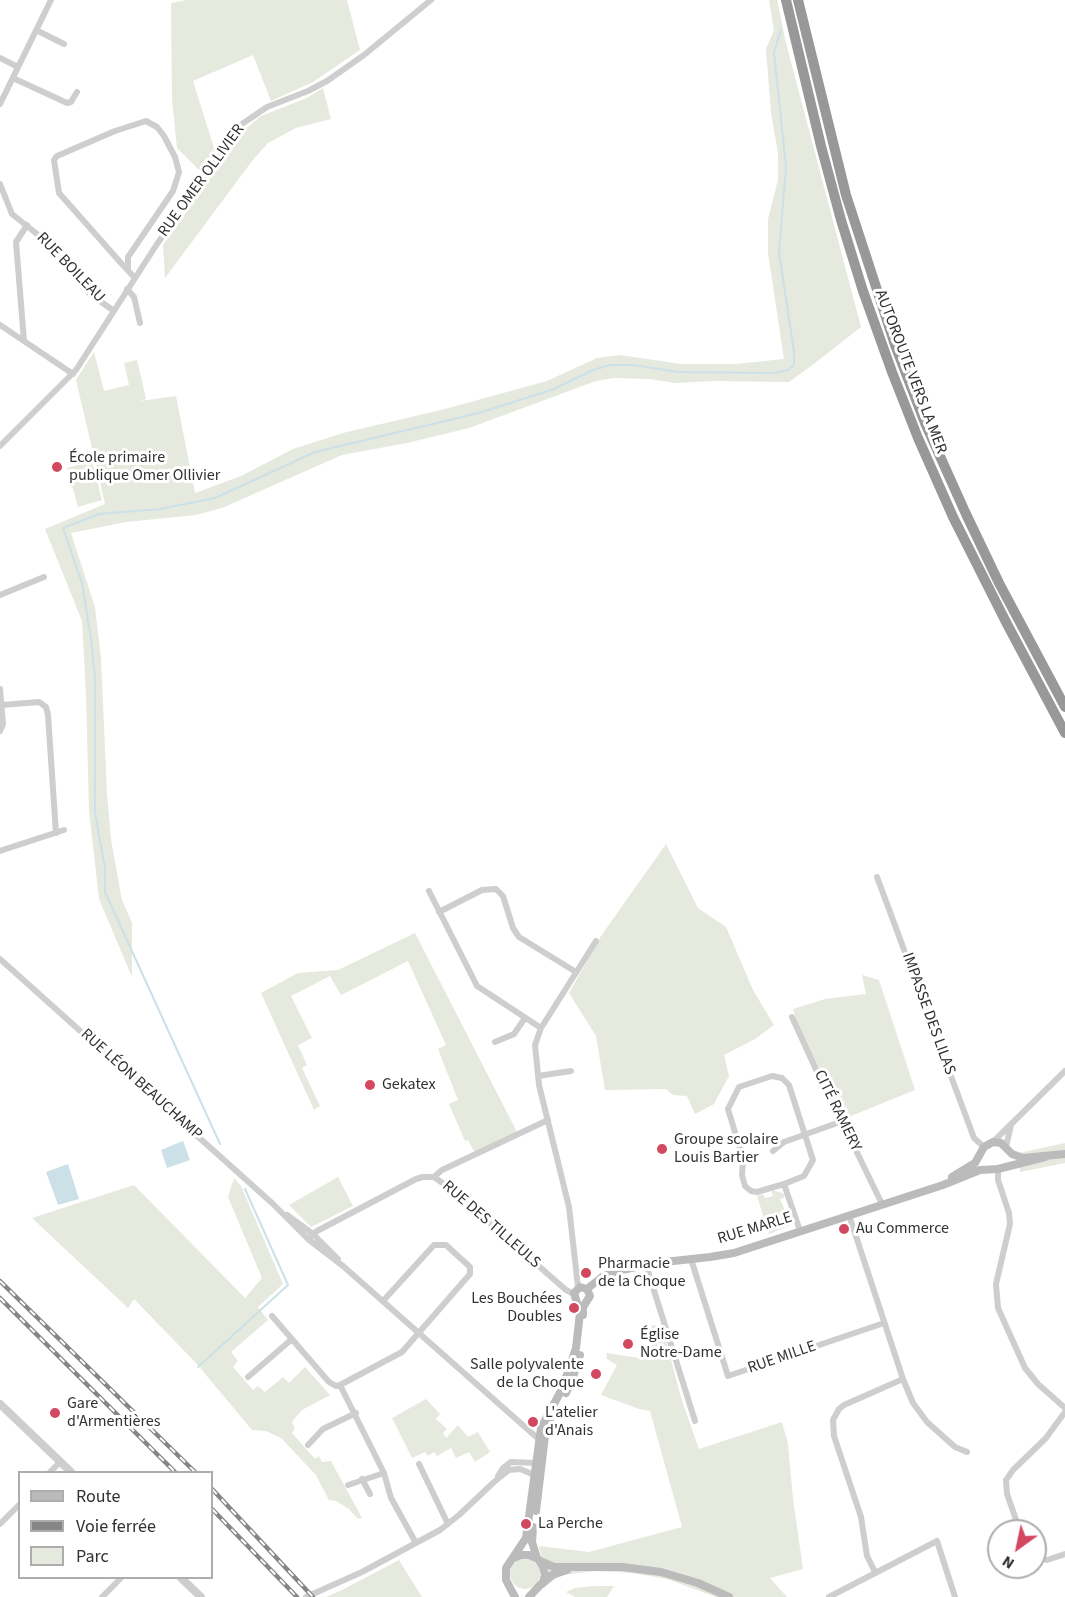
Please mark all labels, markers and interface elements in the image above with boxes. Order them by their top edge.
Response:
street label: RUE OMER OLLIVIER [155,121,249,241]
street label: RUE BOILEAU [32,229,108,307]
street label: AUTOROUTE VERS LA MER [870,287,950,457]
place label: École primaire publique Omer Ollivier [69,448,220,486]
marker: École primaire publique Omer Ollivier [50,460,64,474]
street label: IMPASSE DES LILAS [897,950,959,1078]
street label: RUE LÉON BEAUCHAMP [76,1025,206,1145]
street label: CITÉ RAMERY [809,1067,865,1155]
place label: Gekatex [382,1075,436,1095]
marker: Gekatex [363,1078,377,1092]
place label: Groupe scolaire Louis Bartier [674,1130,778,1168]
marker: Groupe scolaire Louis Bartier [655,1142,669,1156]
street label: RUE DES TILLEULS [438,1177,544,1273]
street label: RUE MARLE [716,1209,794,1249]
place label: Au Commerce [856,1219,949,1239]
marker: Au Commerce [837,1222,851,1236]
place label: Pharmacie de la Choque [598,1254,685,1292]
marker: Pharmacie de la Choque [579,1266,593,1280]
place label: Les Bouchées Doubles [471,1289,562,1327]
marker: Les Bouchées Doubles [567,1301,581,1315]
place label: Église Notre-Dame [640,1325,722,1363]
marker: Église Notre-Dame [621,1337,635,1351]
street label: RUE MILLE [745,1337,819,1379]
place label: Salle polyvalente de la Choque [470,1355,584,1393]
marker: Salle polyvalente de la Choque [589,1367,603,1381]
place label: Gare d'Armentières [67,1394,160,1432]
place label: L'atelier d'Anais [545,1403,598,1441]
marker: Gare d'Armentières [48,1406,62,1420]
marker: L'atelier d'Anais [526,1415,540,1429]
legend [18,1471,213,1579]
text: Route [76,1484,120,1509]
text: Voie ferrée [76,1514,156,1539]
place label: La Perche [538,1514,603,1534]
marker: La Perche [519,1517,533,1531]
north arrow [987,1519,1047,1579]
text: Parc [76,1544,109,1569]
text: N [998,1550,1019,1575]

